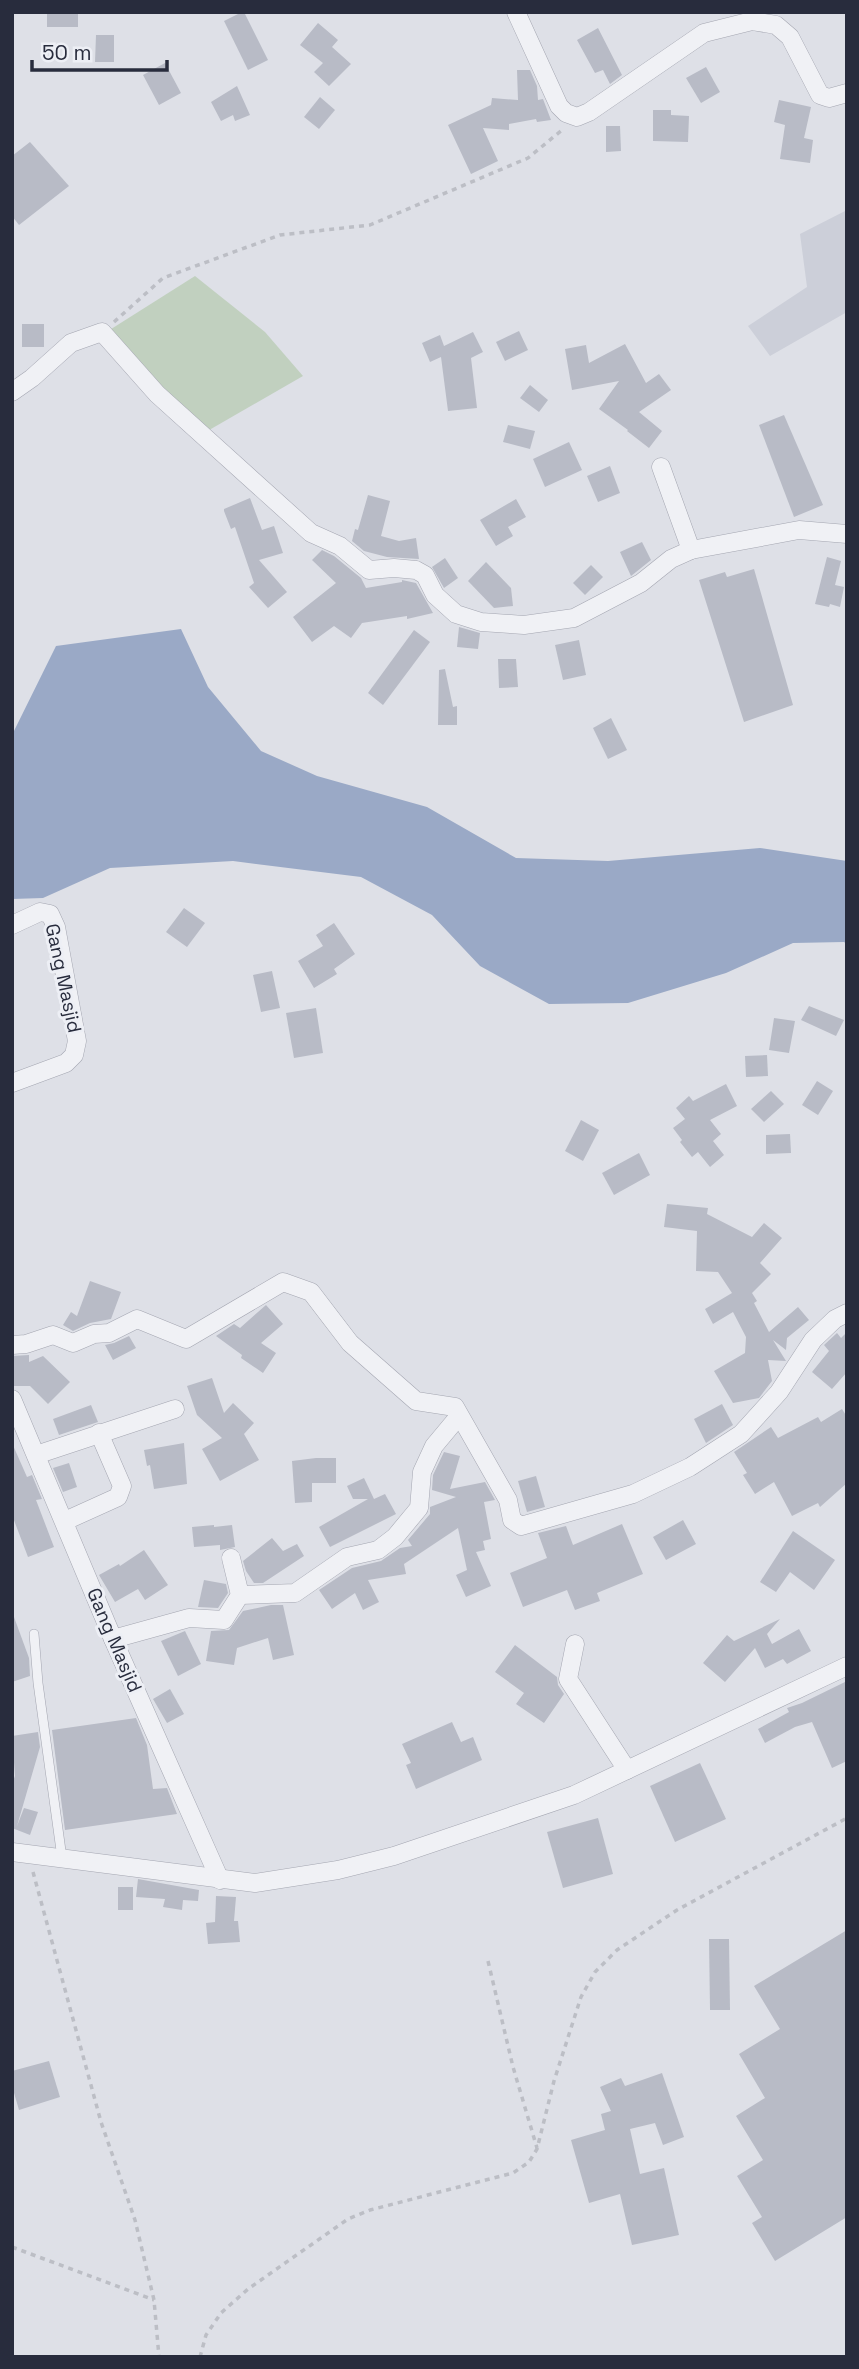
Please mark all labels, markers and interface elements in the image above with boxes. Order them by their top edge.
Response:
scale bar [32,28,166,72]
text: 50 m [42,39,92,66]
street label: Gang Masjid [40,921,87,1035]
street label: Gang Masjid [81,1584,148,1696]

